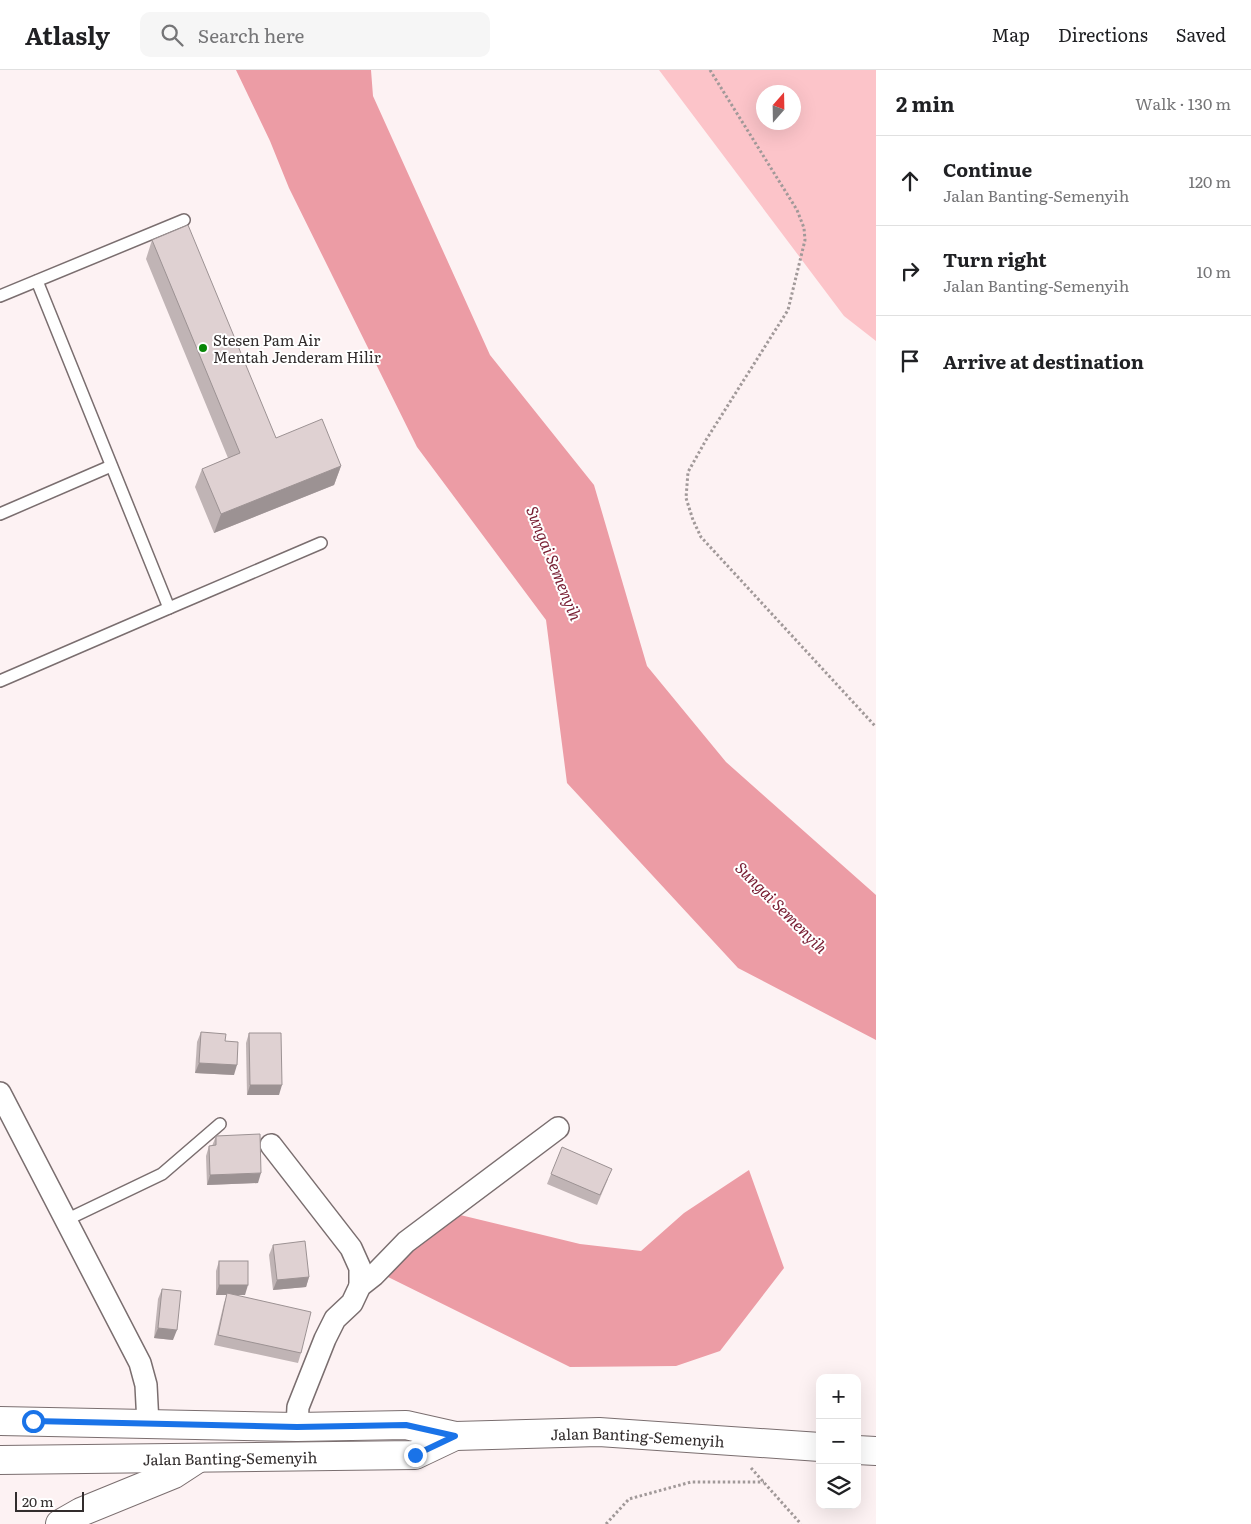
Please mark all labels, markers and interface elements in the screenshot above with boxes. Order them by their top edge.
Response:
search box [140,12,490,57]
text: Atlasly [25,17,110,52]
icon: search [158,21,186,49]
text: Search here [198,21,304,49]
text: Map [992,21,1030,48]
text: Directions [1058,21,1148,48]
text: Saved [1176,21,1226,48]
north arrow [756,85,801,130]
text: 2 min [896,87,955,118]
text: Walk · 130 m [1135,91,1231,115]
text: Continue [943,155,1032,183]
icon: ahead [896,167,924,195]
text: 120 m [1188,169,1231,193]
text: Jalan Banting-Semenyih [943,183,1129,207]
text: Turn right [943,245,1047,273]
icon: right [896,257,924,285]
text: 10 m [1197,259,1231,283]
text: Jalan Banting-Semenyih [943,273,1129,297]
place label: Stesen Pam Air Mentah Jenderam Hilir [213,328,381,368]
marker: Stesen Pam Air Mentah Jenderam Hilir [197,342,209,354]
icon: arrive [896,347,924,375]
text: Arrive at destination [943,347,1144,375]
water label: Sungai Semenyih [521,502,589,624]
water label: Sungai Semenyih [731,856,834,959]
map controls [816,1374,861,1509]
button: + [816,1374,861,1419]
route start [22,1410,45,1433]
button: − [816,1419,861,1464]
street label: Jalan Banting-Semenyih [550,1420,726,1452]
route end [404,1444,427,1467]
street label: Jalan Banting-Semenyih [142,1445,318,1470]
button: layers [816,1464,861,1509]
scale bar [15,1489,84,1512]
text: 20 m [22,1491,54,1511]

